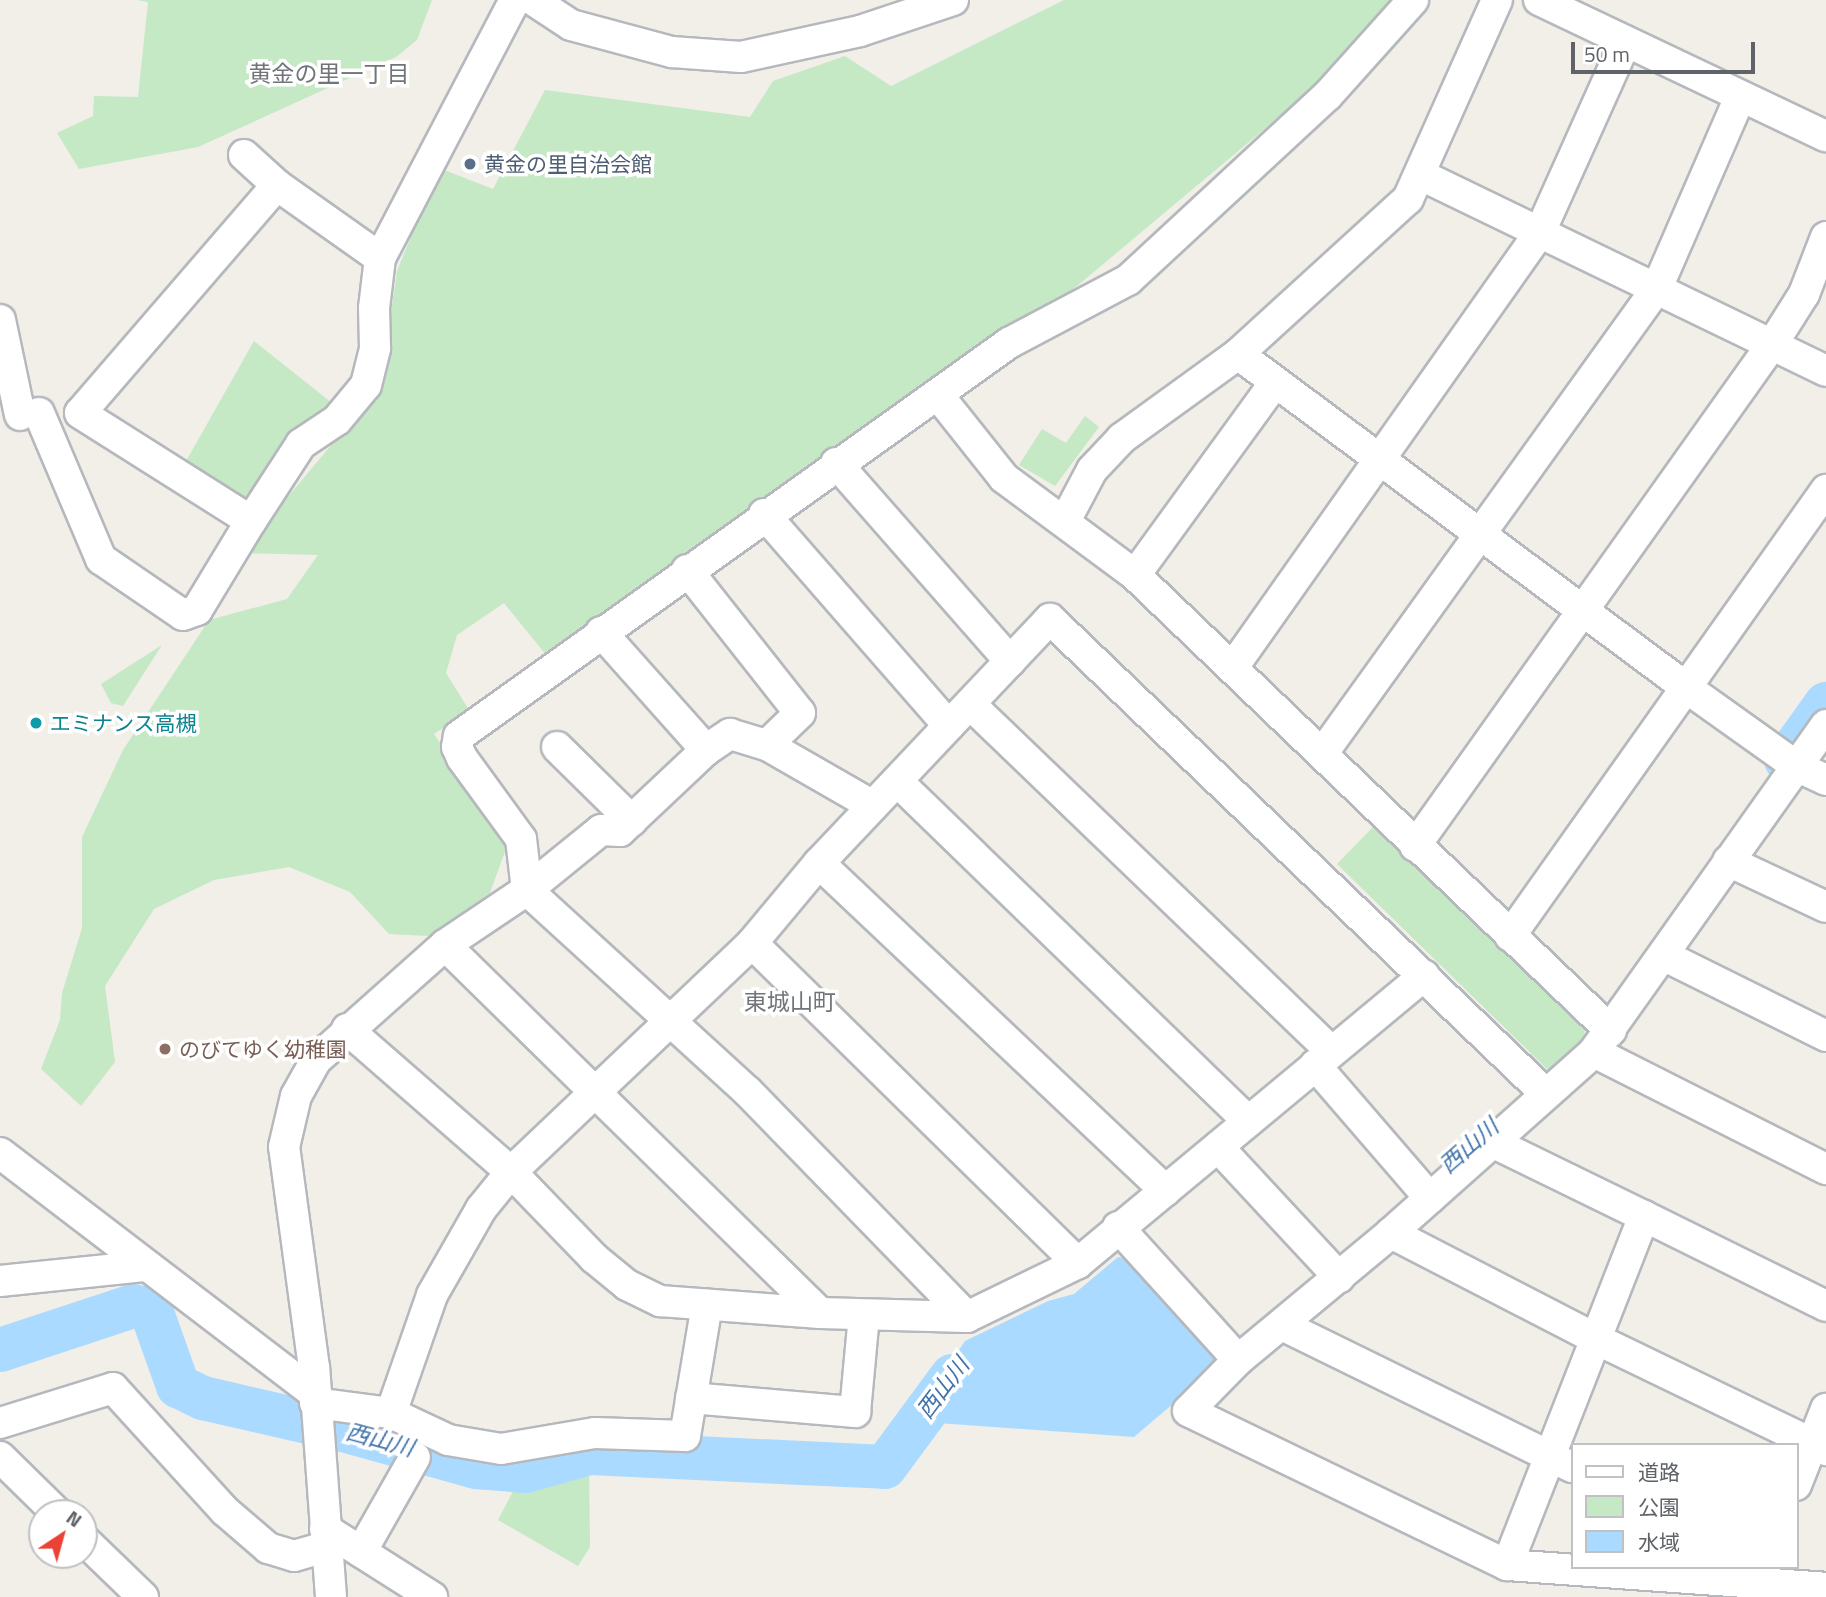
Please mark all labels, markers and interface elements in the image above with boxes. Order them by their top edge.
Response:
scale bar [1574,28,1758,72]
text: 50 m [1584,38,1630,70]
district label: 黄金の里一丁目 [249,60,409,88]
place label: 黄金の里自治会館 [484,151,652,177]
marker: 黄金の里自治会館 [462,156,478,172]
place label: エミナンス高槻 [50,710,197,736]
marker: エミナンス高槻 [28,715,44,731]
district label: 東城山町 [744,988,836,1016]
place label: のびてゆく幼稚園 [179,1036,347,1062]
marker: のびてゆく幼稚園 [157,1041,173,1057]
water label: 西山川 [1434,1113,1504,1179]
water label: 西山川 [911,1352,975,1424]
water label: 西山川 [343,1418,417,1462]
legend [1570,1443,1798,1569]
text: 道路 [1638,1456,1680,1488]
text: 公園 [1638,1491,1680,1523]
north arrow [28,1499,98,1569]
text: N [61,1503,88,1534]
text: 水域 [1638,1526,1680,1558]

